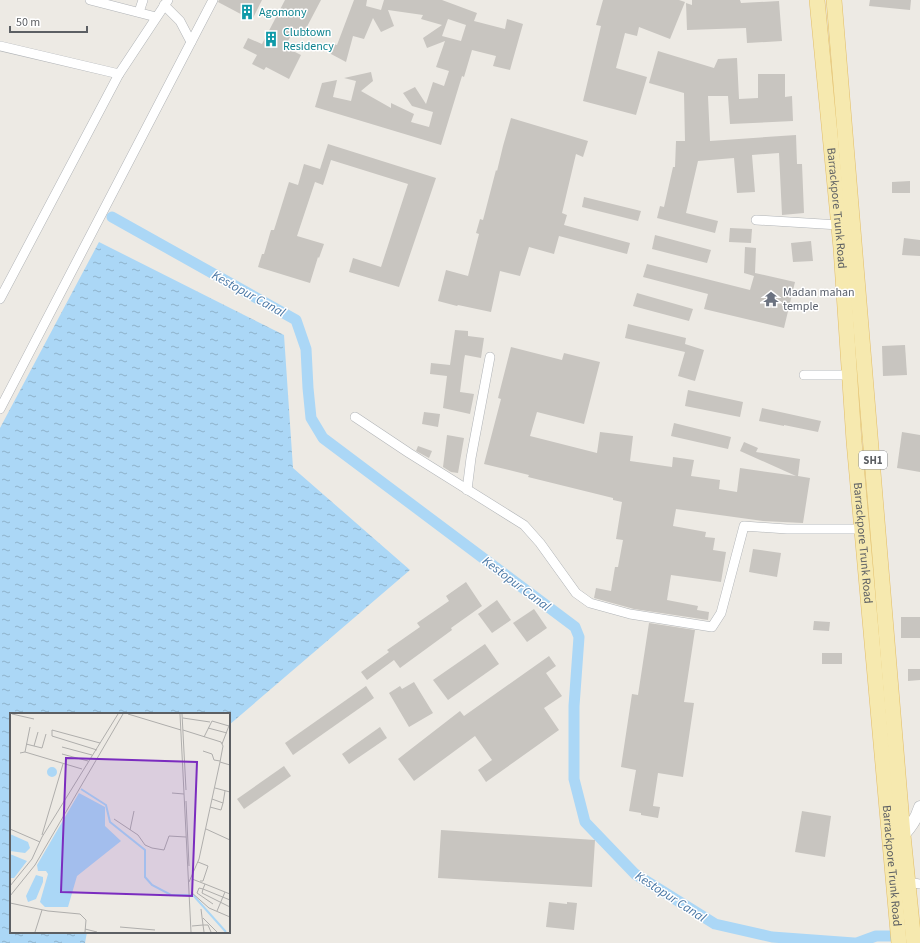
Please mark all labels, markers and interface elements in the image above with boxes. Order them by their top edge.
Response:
building icon: Agomony [238,3,256,21]
place label: Agomony [259,4,307,21]
scale bar [10,8,87,34]
text: 50 m [16,14,40,31]
place label: Clubtown Residency [283,24,334,55]
building icon: Clubtown Residency [262,30,280,48]
street label: Barrackpore Trunk Road [822,147,850,269]
water label: Kestopur Canal [209,266,289,322]
place label: Madan mahan temple [783,284,855,315]
temple icon: Madan mahan temple [762,290,780,308]
road number: SH1 [859,451,887,469]
street label: Barrackpore Trunk Road [849,482,877,604]
water label: Kestopur Canal [479,552,555,616]
inset map [10,713,230,933]
street label: Barrackpore Trunk Road [878,804,905,927]
water label: Kestopur Canal [631,867,710,927]

